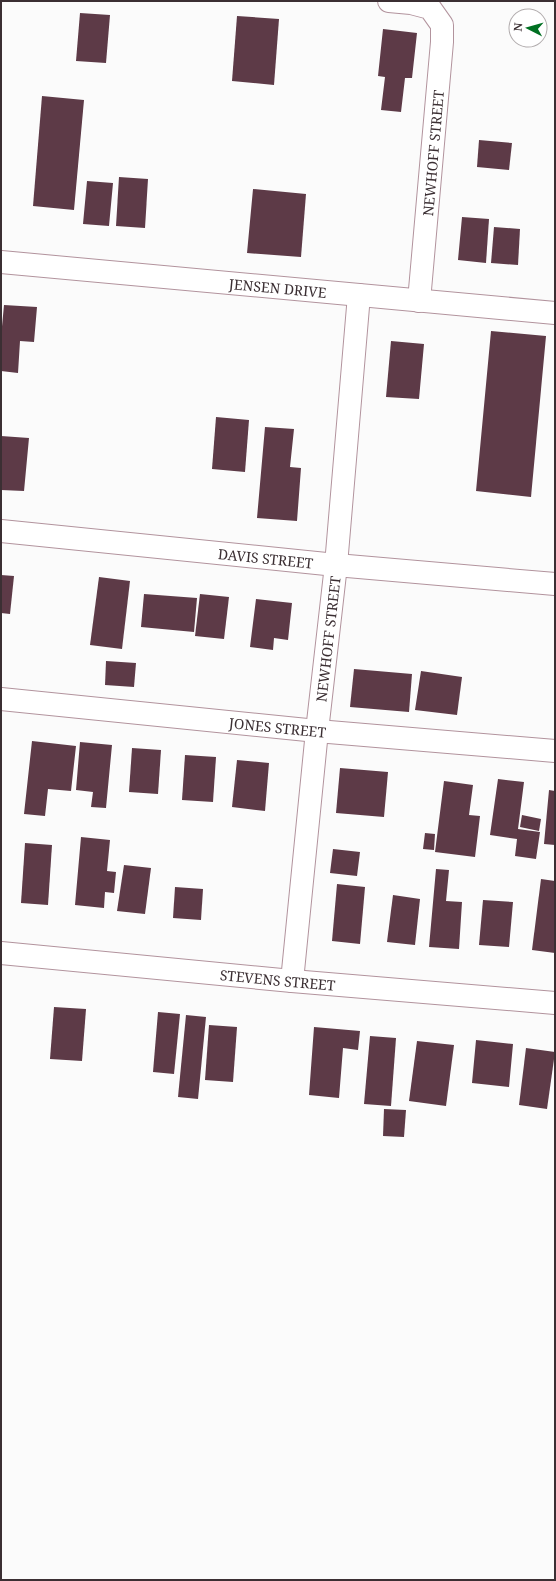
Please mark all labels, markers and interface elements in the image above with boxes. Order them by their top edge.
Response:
north arrow [508,8,548,48]
text: N [510,21,526,32]
street label: NEWHOFF STREET [418,89,448,217]
street label: JENSEN DRIVE [227,273,328,301]
street label: DAVIS STREET [217,544,315,572]
street label: NEWHOFF STREET [311,574,344,703]
street label: JONES STREET [227,713,327,741]
street label: STEVENS STREET [219,965,337,994]

